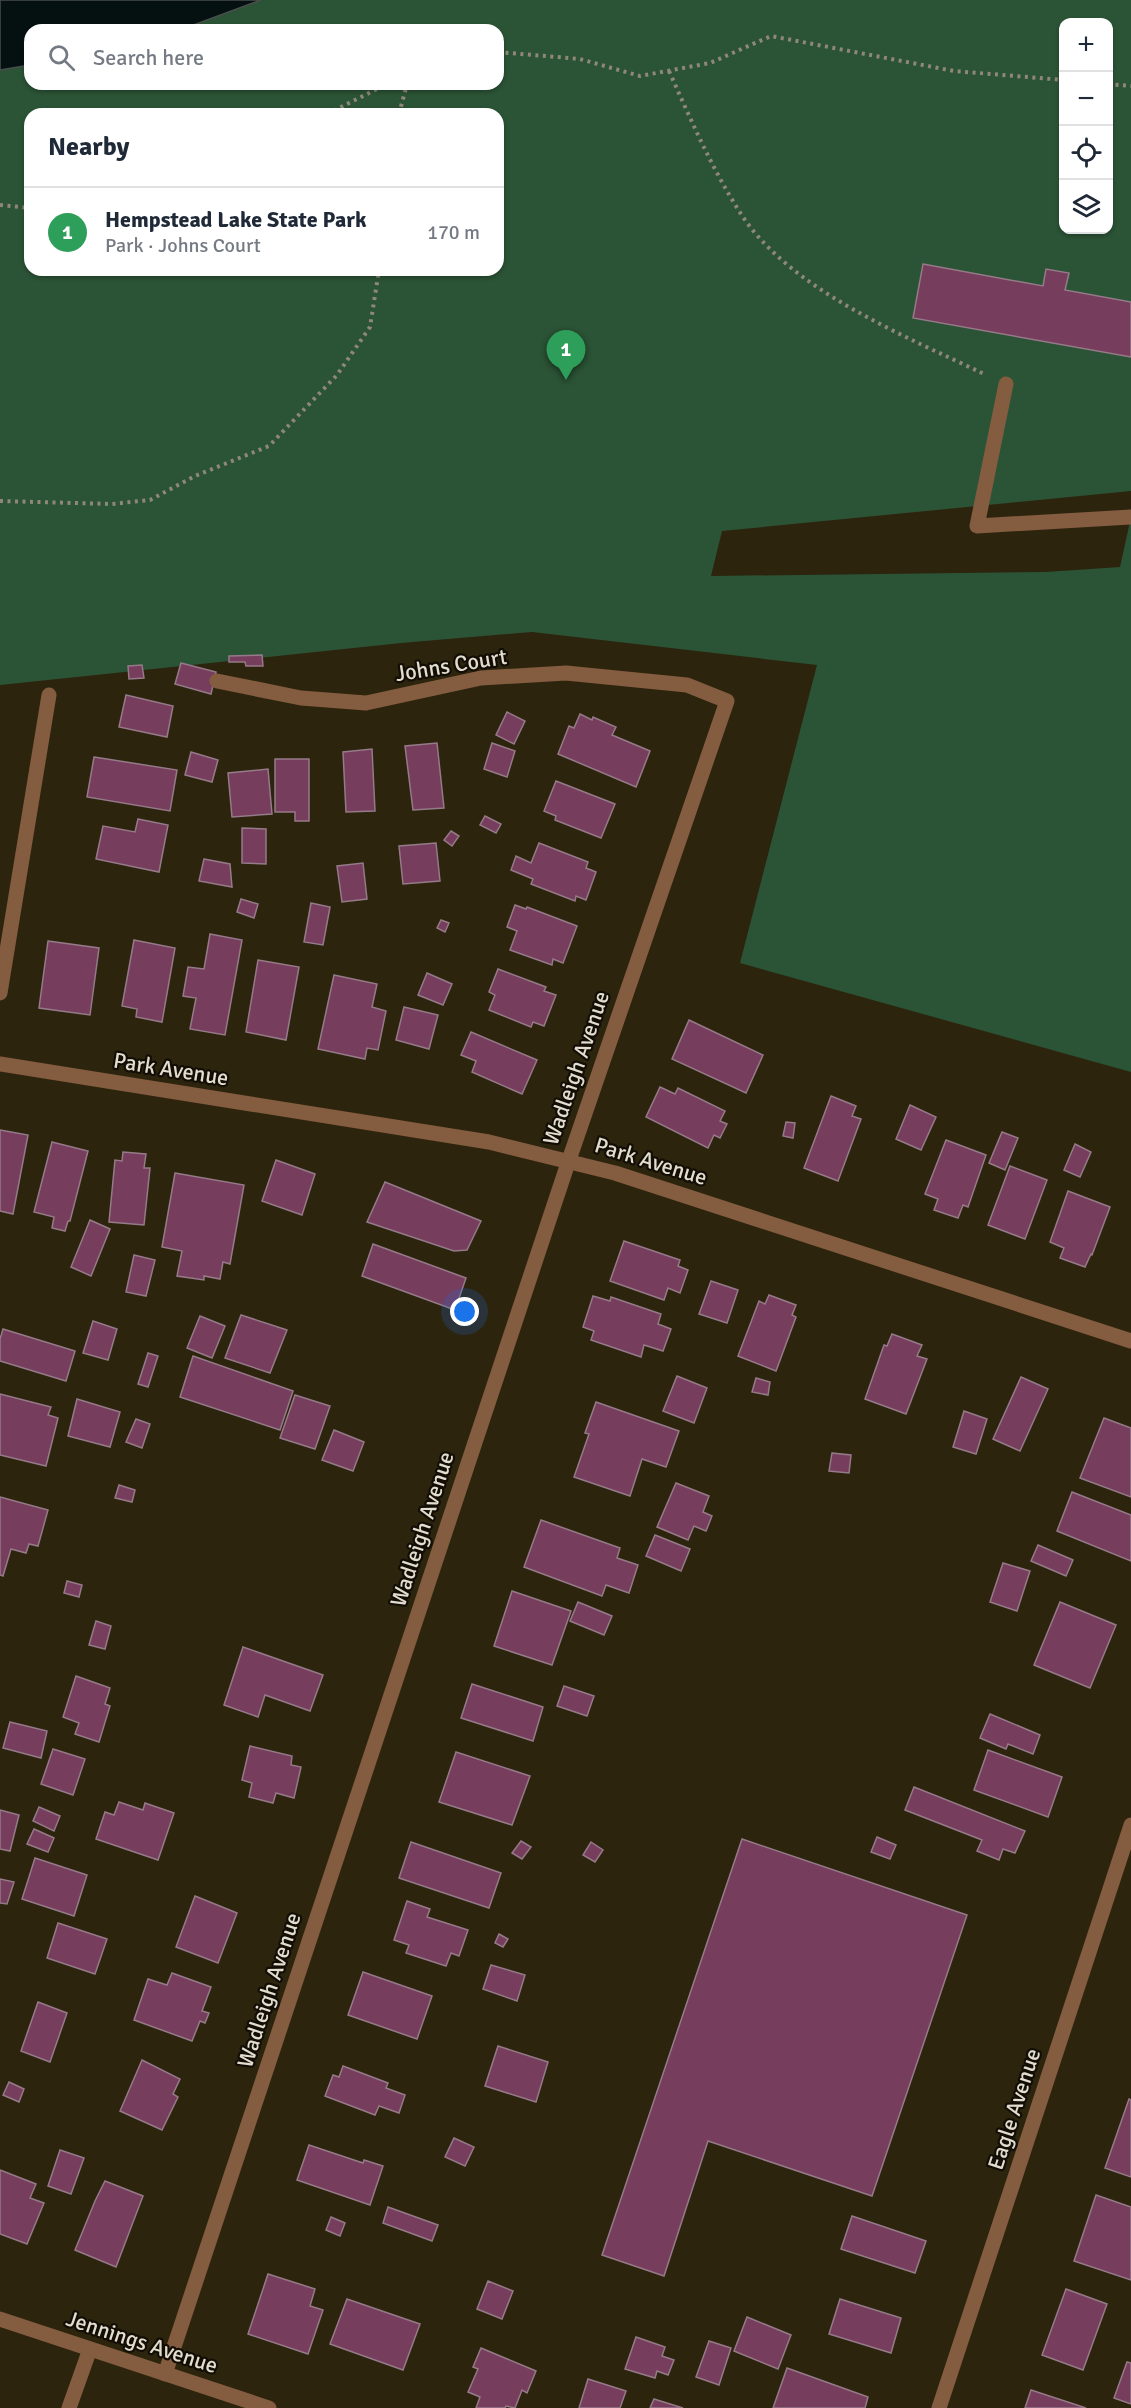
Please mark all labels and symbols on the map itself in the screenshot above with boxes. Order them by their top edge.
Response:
pin: 1 [546,330,586,380]
street label: Johns Court [393,643,509,687]
street label: Wadleigh Avenue [537,987,615,1149]
street label: Park Avenue [112,1047,230,1091]
street label: Park Avenue [592,1131,710,1191]
your location [450,1297,479,1326]
street label: Wadleigh Avenue [384,1448,460,1610]
street label: Wadleigh Avenue [231,1909,307,2071]
street label: Eagle Avenue [982,2045,1046,2173]
street label: Jennings Avenue [63,2305,221,2379]

